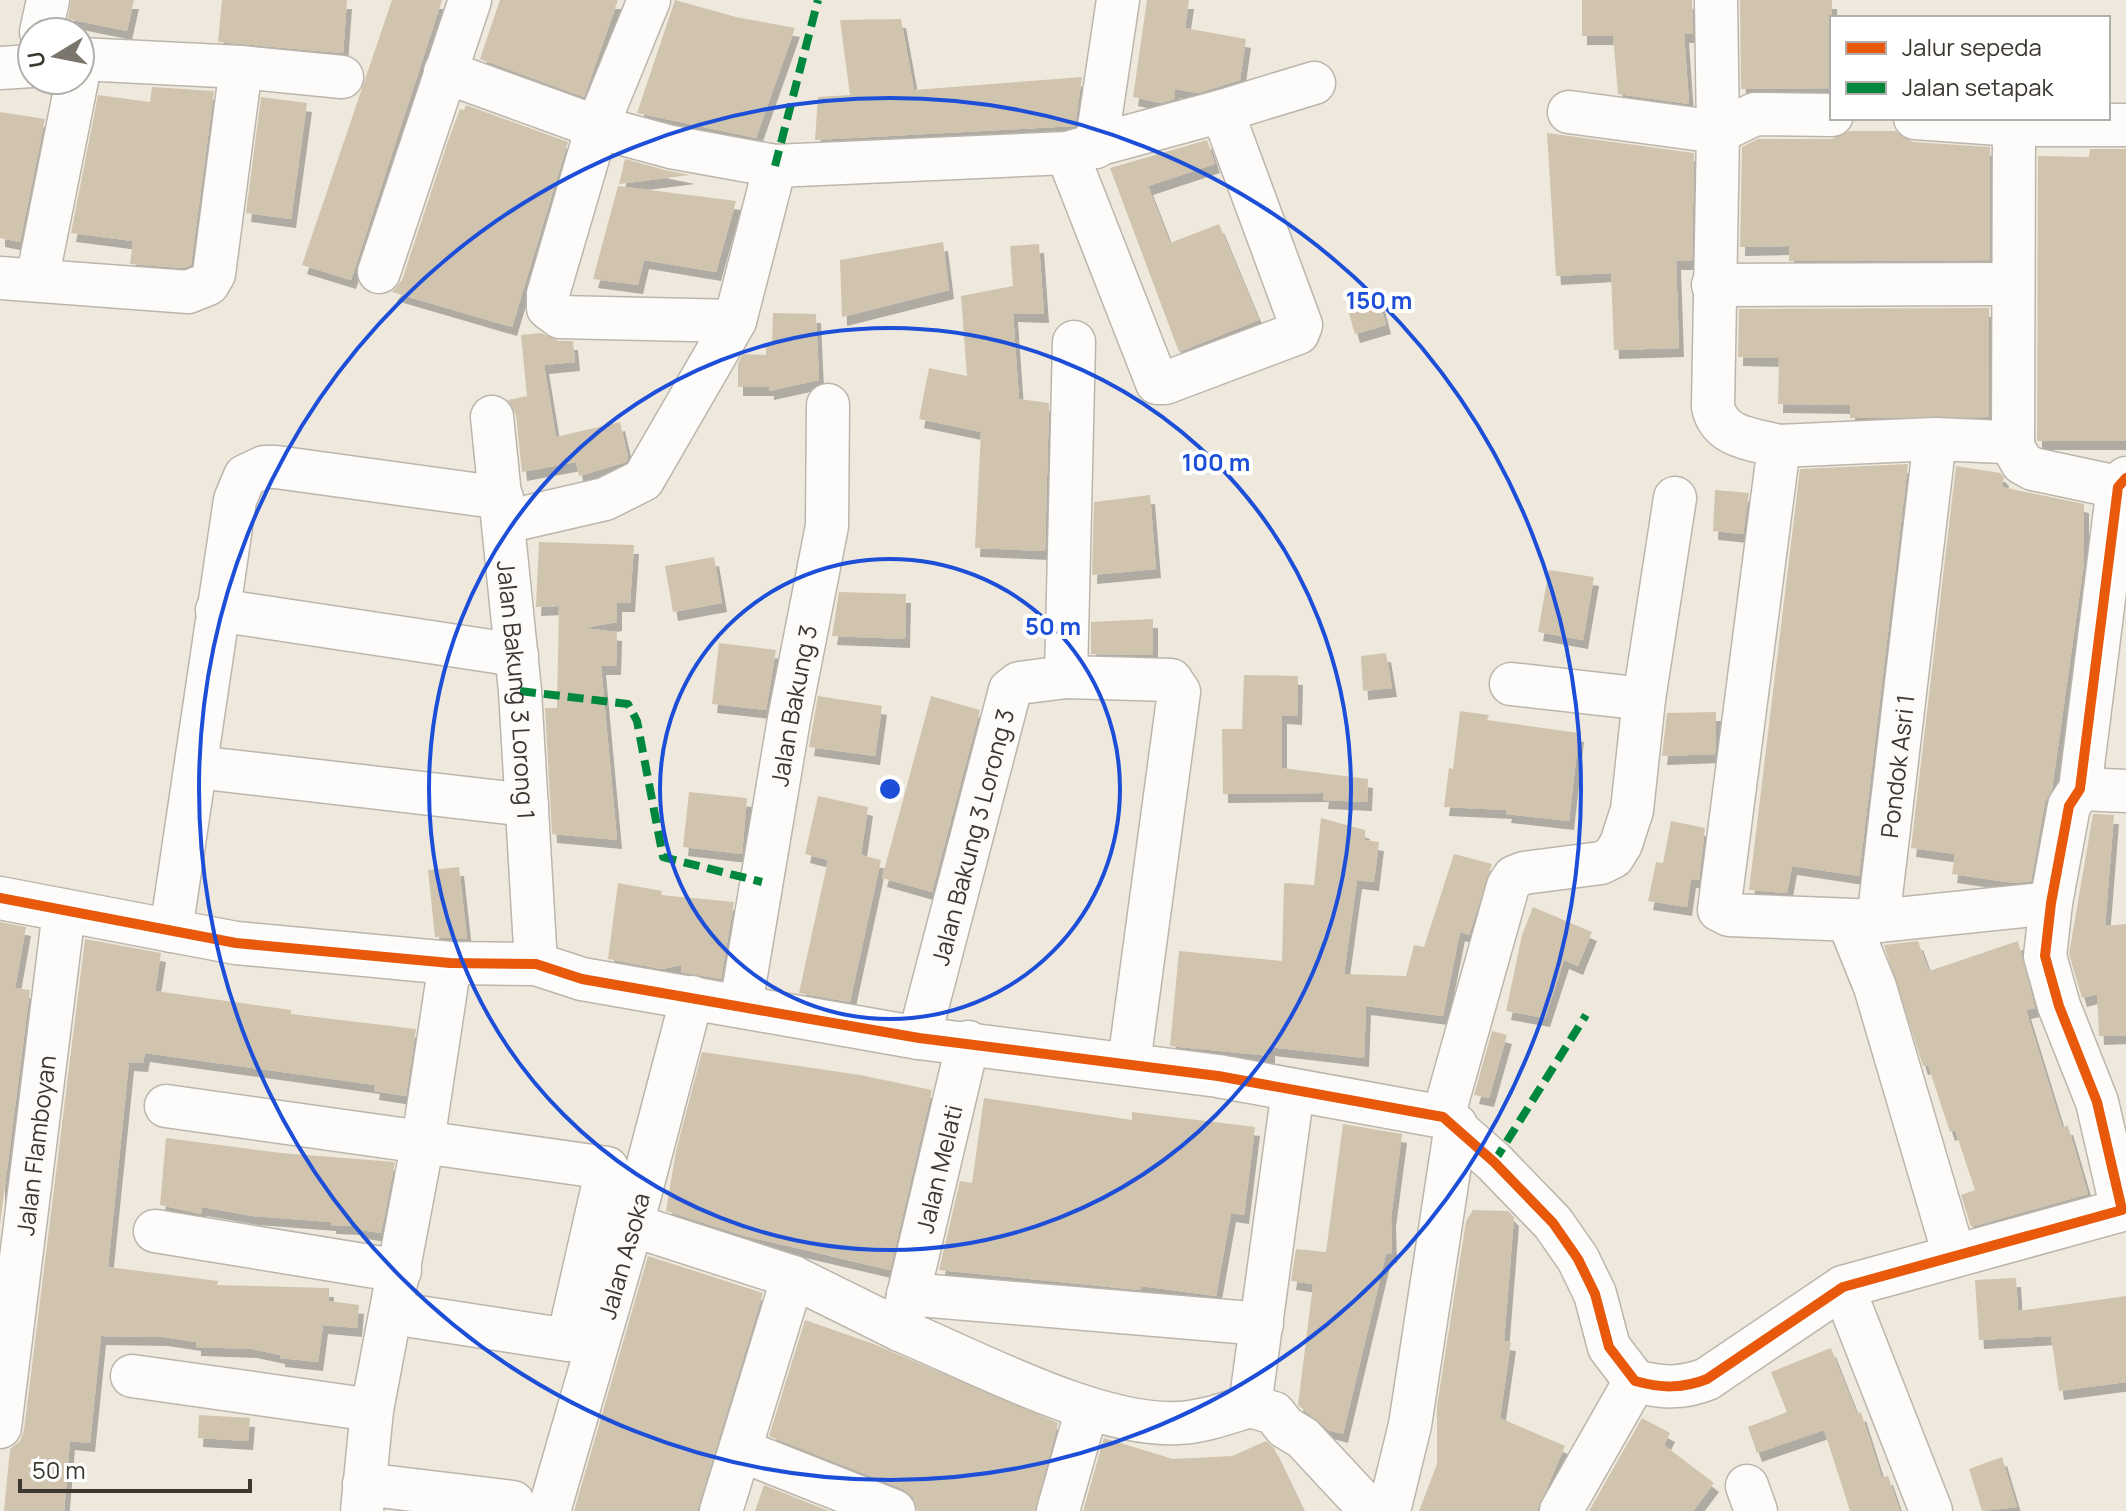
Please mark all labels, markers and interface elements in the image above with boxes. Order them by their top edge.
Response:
north arrow [16,16,96,96]
legend [1830,16,2110,120]
text: Jalur sepeda [1902,30,2042,63]
text: U [20,49,52,70]
text: Jalan setapak [1902,70,2055,103]
text: 150 m [1346,283,1412,316]
text: 100 m [1182,445,1250,478]
street label: Jalan Bakung 3 Lorong 1 [490,559,544,820]
text: 50 m [1025,609,1081,642]
street label: Jalan Bakung 3 [762,622,824,788]
street label: Pondok Asri 1 [1871,693,1921,840]
street label: Jalan Bakung 3 Lorong 3 [922,705,1021,969]
centre of rings [876,775,904,803]
street label: Jalan Flamboyan [7,1053,63,1237]
street label: Jalan Melati [907,1101,969,1236]
street label: Jalan Asoka [589,1189,656,1322]
scale bar [20,1443,250,1493]
text: 50 m [32,1453,86,1486]

